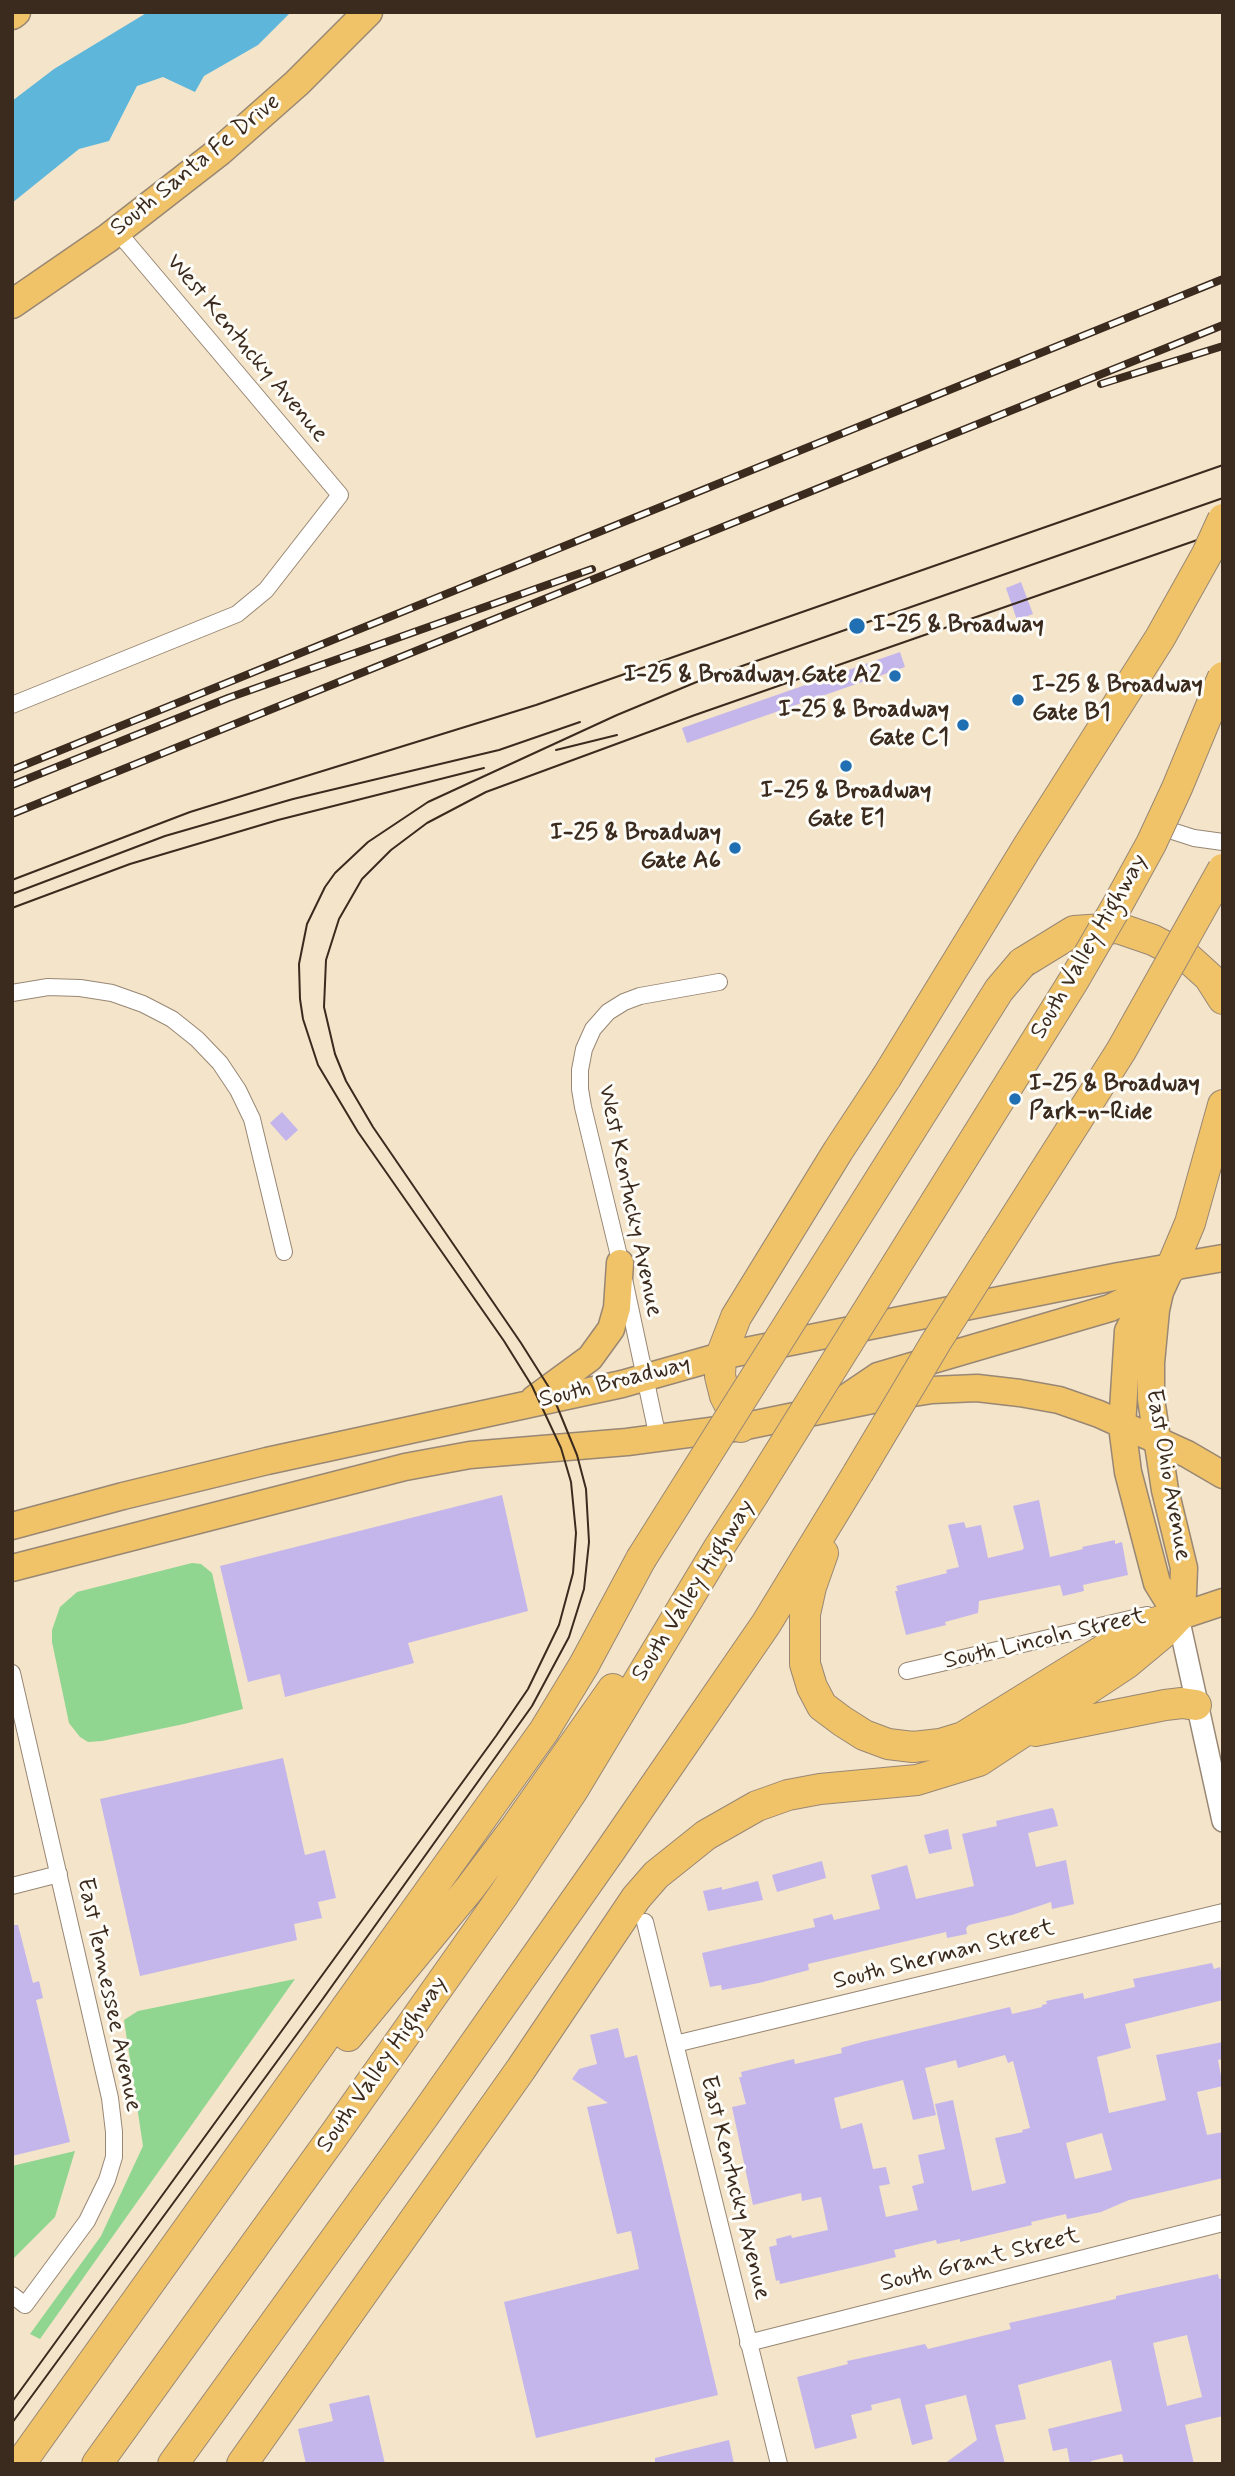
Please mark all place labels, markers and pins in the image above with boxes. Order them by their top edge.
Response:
place label: I-25 & Broadway [873,612,1044,640]
marker: I-25 & Broadway [847,616,867,636]
place label: I-25 & Broadway Gate A2 [624,662,881,690]
marker: I-25 & Broadway Gate A2 [887,668,903,684]
place label: I-25 & Broadway Gate B1 [1032,672,1203,728]
marker: I-25 & Broadway Gate B1 [1010,692,1026,708]
place label: I-25 & Broadway Gate C1 [778,697,949,753]
marker: I-25 & Broadway Gate C1 [955,717,971,733]
marker: I-25 & Broadway Gate E1 [838,758,854,774]
place label: I-25 & Broadway Gate E1 [761,778,931,834]
place label: I-25 & Broadway Gate A6 [550,820,721,876]
marker: I-25 & Broadway Gate A6 [727,840,743,856]
place label: I-25 & Broadway Park-n-Ride [1029,1071,1200,1127]
marker: I-25 & Broadway Park-n-Ride [1007,1091,1023,1107]

